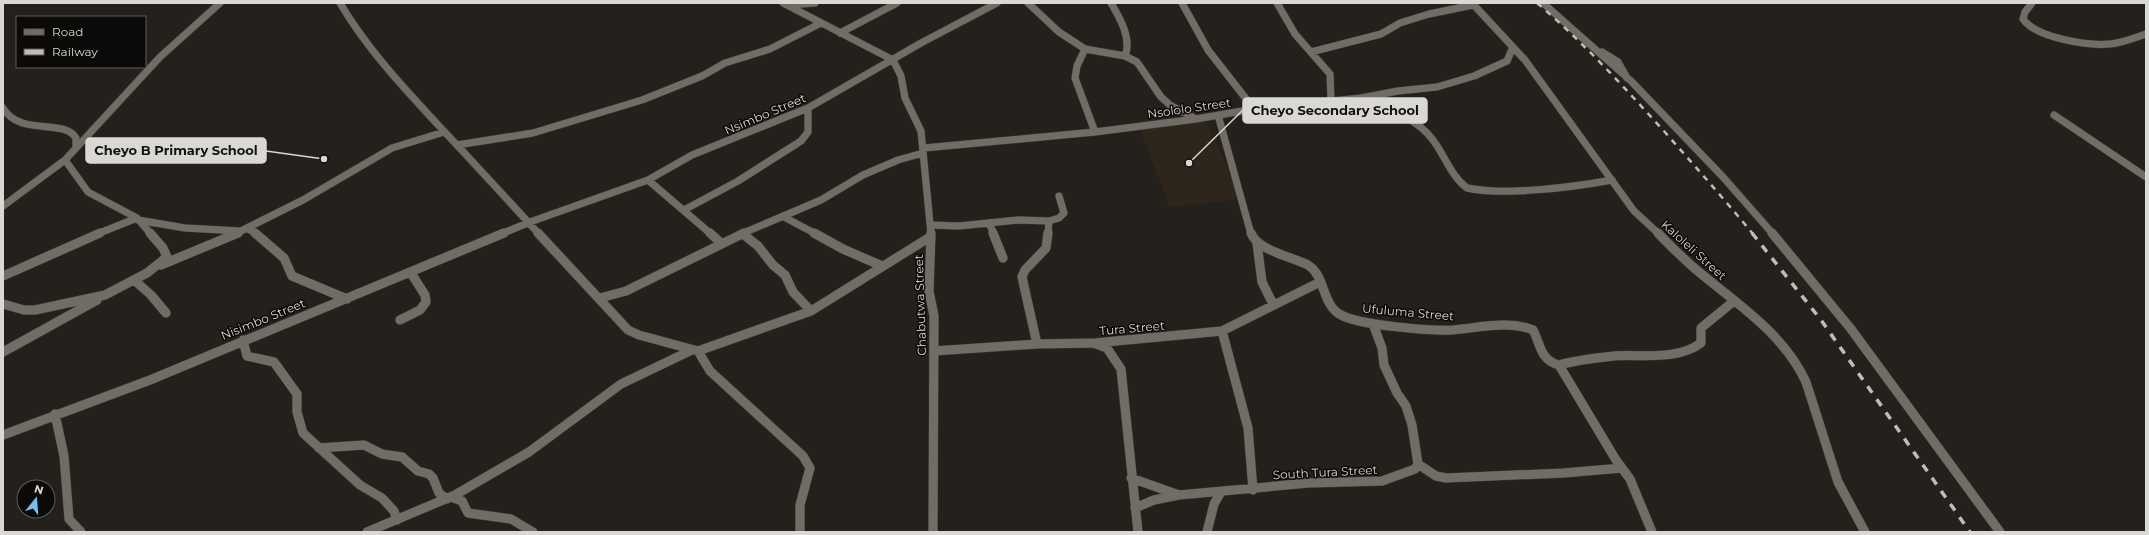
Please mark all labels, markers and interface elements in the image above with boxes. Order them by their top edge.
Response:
legend [16,16,146,68]
text: Road [52,24,83,39]
text: Railway [52,44,98,59]
street label: Nsimbo Street [722,90,808,138]
street label: Nsololo Street [1146,95,1232,121]
callout: Cheyo Secondary School [1243,98,1427,123]
text: Cheyo Secondary School [1251,102,1419,118]
callout: Cheyo B Primary School [86,138,266,163]
text: Cheyo B Primary School [94,142,258,158]
street label: Kaloleli Street [1658,217,1730,283]
street label: Chabutwa Street [911,254,929,356]
street label: Nisimbo Street [219,295,308,343]
street label: Ufuluma Street [1361,301,1455,323]
street label: Tura Street [1099,318,1165,338]
street label: South Tura Street [1272,462,1378,482]
north arrow [16,479,56,519]
text: N [33,481,45,497]

